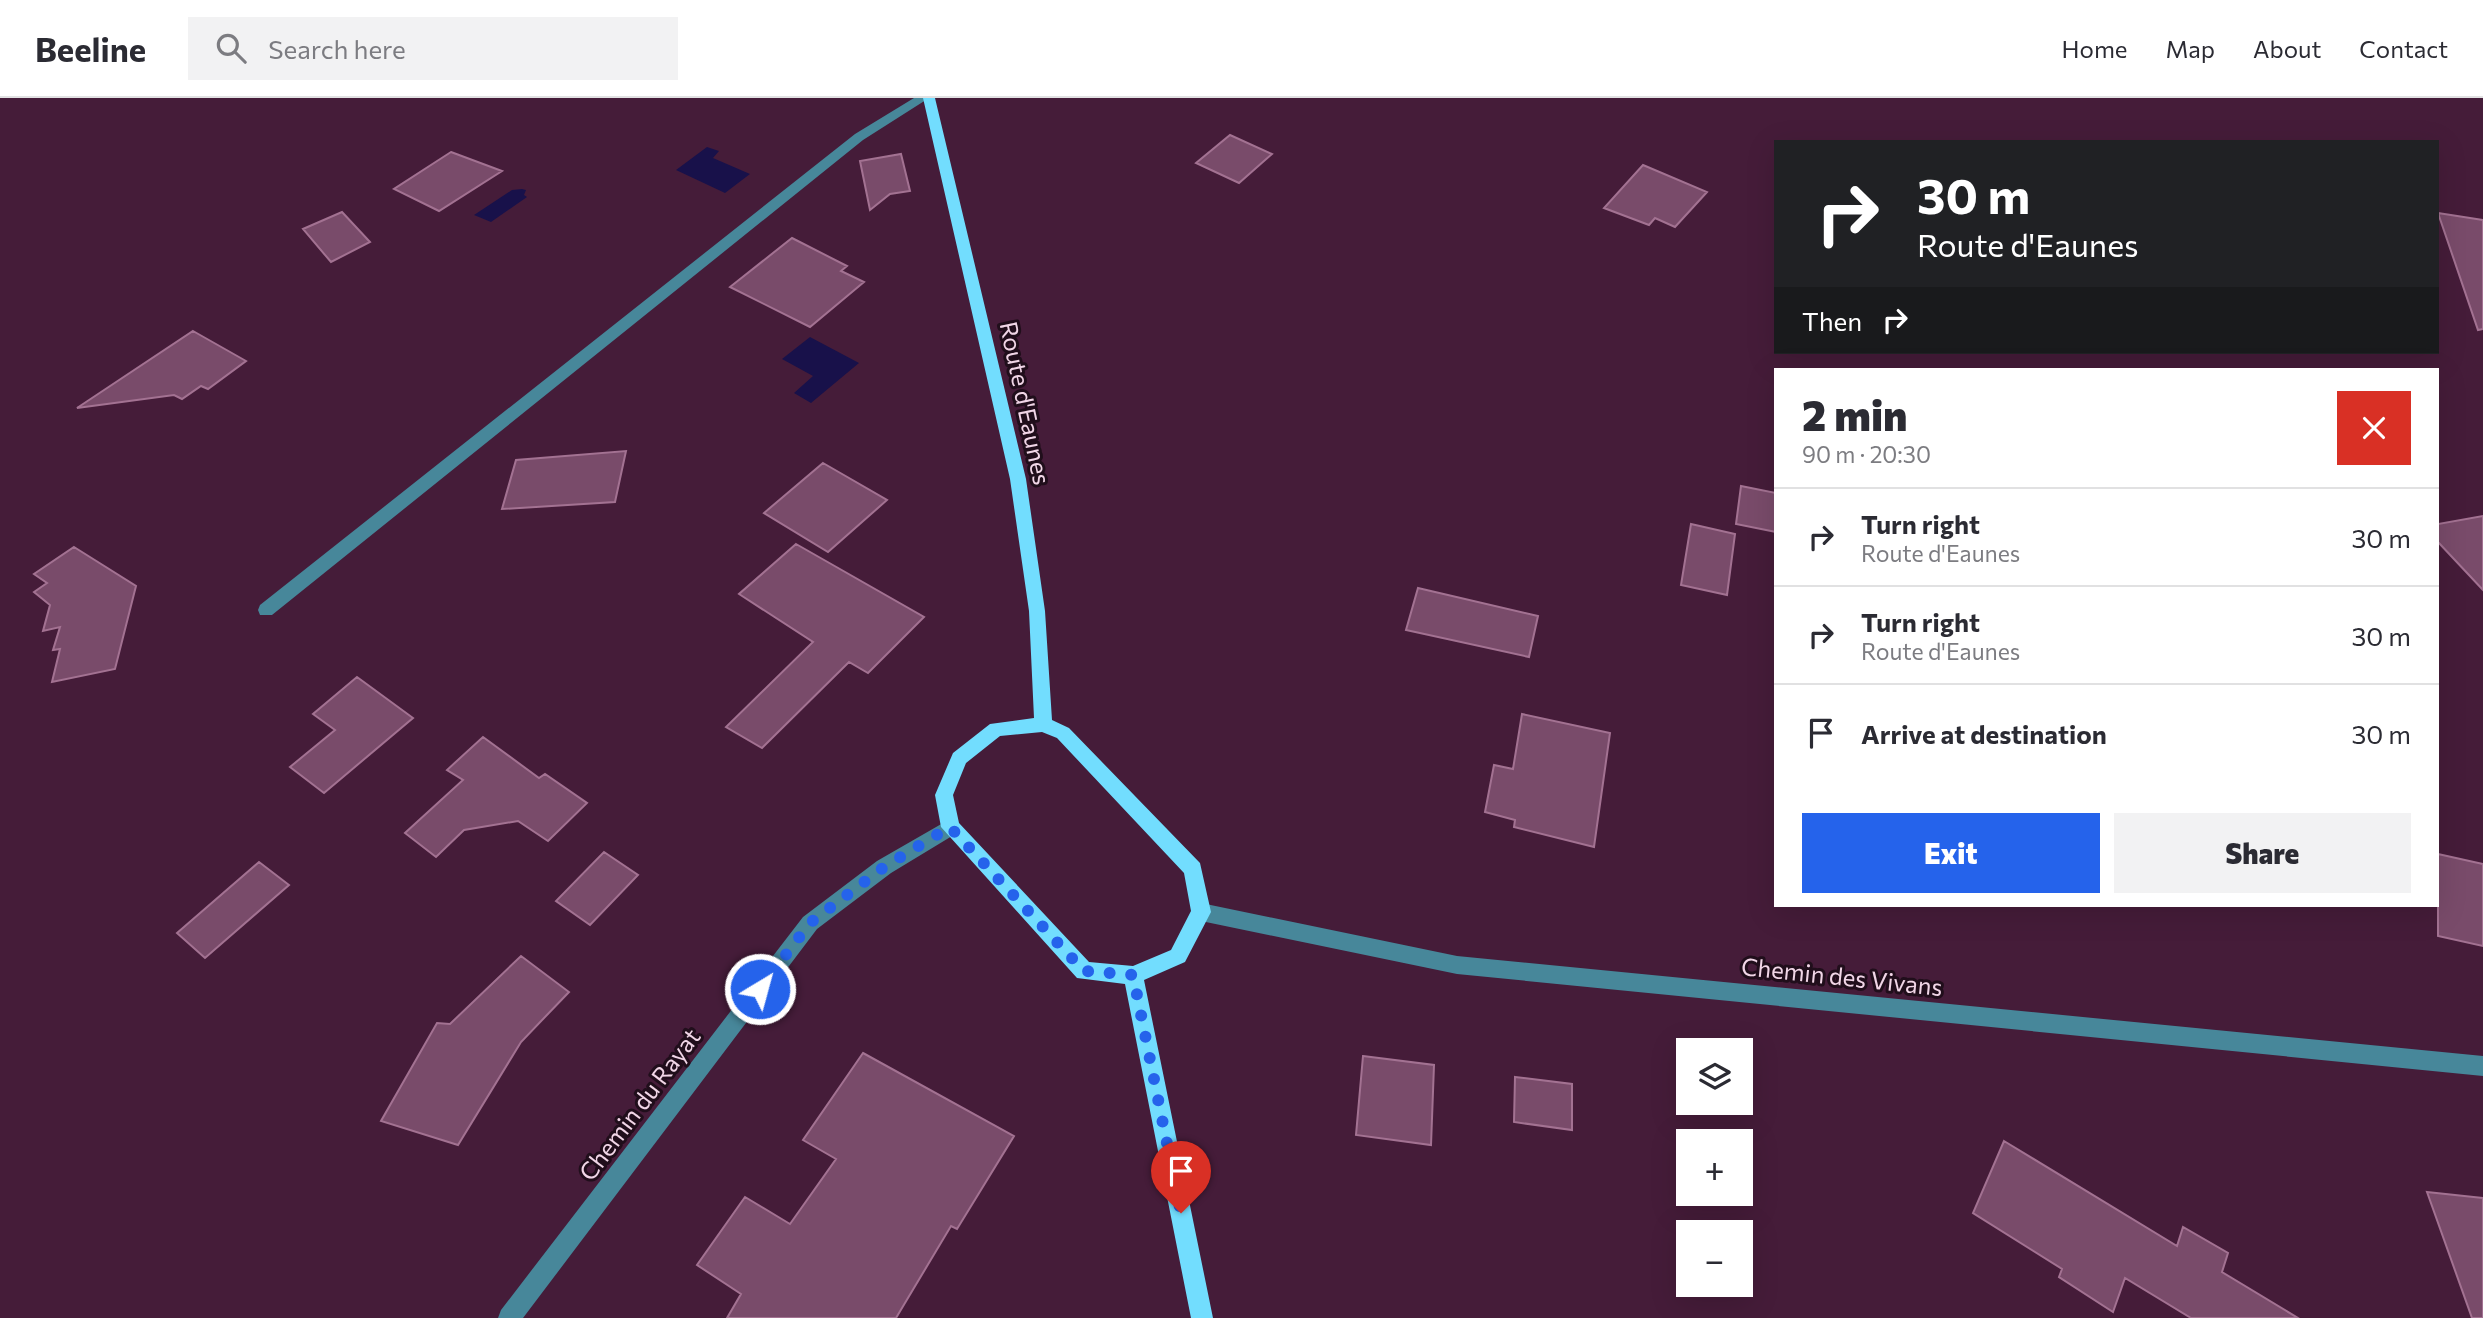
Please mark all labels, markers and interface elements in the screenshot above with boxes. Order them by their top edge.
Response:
search box [188,17,678,80]
text: Beeline [35,28,146,69]
icon: search [212,29,250,67]
text: Search here [268,33,406,64]
text: Home [2062,34,2128,63]
text: Map [2166,34,2215,63]
text: About [2253,34,2321,63]
text: Contact [2359,34,2448,63]
text: 30 m [1917,164,2030,224]
icon: right [1802,168,1893,259]
text: Route d'Eaunes [1917,224,2139,264]
icon: right [1876,301,1914,339]
text: Then [1802,305,1862,336]
street label: Route d'Eaunes [995,319,1057,487]
text: 2 min [1802,388,1908,440]
button: close [2337,391,2411,465]
text: 90 m · 20:30 [1802,440,1931,468]
text: Turn right [1861,508,1980,539]
icon: right [1802,518,1840,556]
text: 30 m [2352,522,2411,553]
text: Route d'Eaunes [1861,539,2020,567]
text: Turn right [1861,606,1980,637]
icon: right [1802,616,1840,654]
text: 30 m [2352,620,2411,651]
text: Route d'Eaunes [1861,637,2020,665]
icon: arrive [1802,714,1840,752]
text: Arrive at destination [1861,718,2107,749]
text: 30 m [2352,718,2411,749]
button: Exit [1802,813,2100,893]
button: Share [2114,813,2411,893]
street label: Chemin des Vivans [1740,951,1944,1001]
position arrow [723,952,797,1026]
street label: Chemin du Rayat [572,1022,706,1186]
map controls [1676,1038,1753,1297]
button: layers [1676,1038,1753,1115]
button: + [1676,1129,1753,1206]
pin [1151,1141,1211,1213]
icon: arrive [1162,1152,1200,1190]
button: − [1676,1220,1753,1297]

